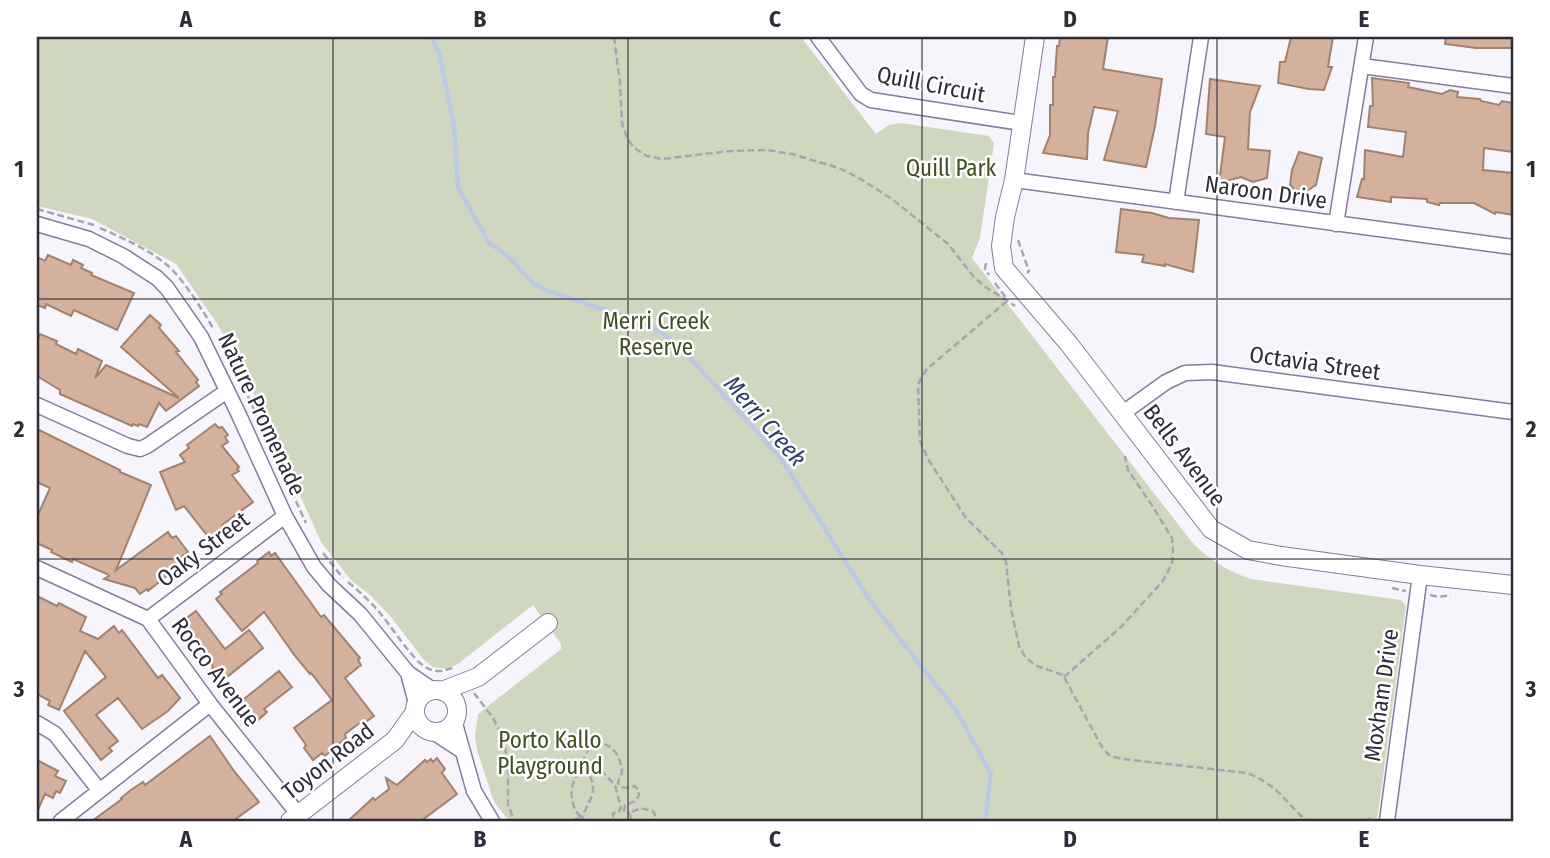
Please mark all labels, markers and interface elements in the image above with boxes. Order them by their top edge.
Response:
text: A [179,5,193,33]
text: B [474,5,487,33]
text: C [769,5,781,33]
text: D [1063,5,1077,33]
text: E [1359,5,1370,33]
street label: Quill Circuit [874,60,988,108]
park label: Quill Park [906,154,997,182]
text: 1 [14,155,24,183]
text: 1 [1526,155,1536,183]
street label: Naroon Drive [1203,170,1329,214]
park label: Merri Creek Reserve [602,307,710,361]
street label: Nature Promenade [212,328,312,500]
street label: Octavia Street [1248,340,1383,386]
water label: Merri Creek [718,370,812,472]
street label: Bells Avenue [1138,398,1232,512]
text: 2 [13,415,25,443]
text: 2 [1525,415,1537,443]
street label: Oaky Street [151,505,255,593]
street label: Rocco Avenue [166,612,266,732]
street label: Moxham Drive [1358,627,1404,763]
text: 3 [13,675,25,703]
text: 3 [1525,675,1537,703]
street label: Toyon Road [276,716,380,806]
park label: Porto Kallo Playground [497,726,603,780]
text: A [179,825,193,853]
text: B [474,825,487,853]
text: C [769,825,781,853]
text: D [1063,825,1077,853]
text: E [1359,825,1370,853]

